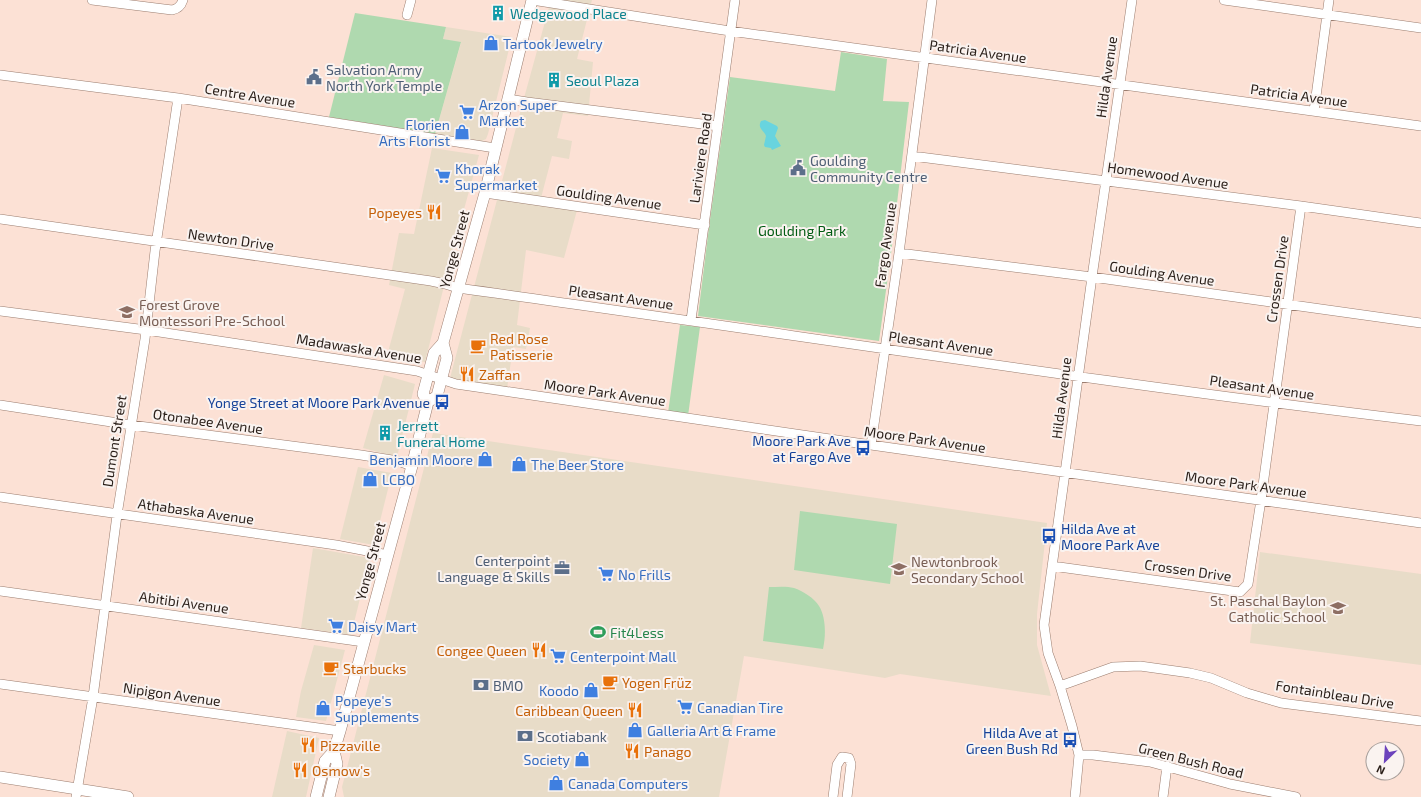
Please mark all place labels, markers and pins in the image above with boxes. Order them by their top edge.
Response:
building icon: Wedgewood Place [489,4,507,22]
place label: Wedgewood Place [510,5,627,22]
shop icon: Tartook Jewelry [482,34,500,52]
place label: Tartook Jewelry [503,35,603,52]
place label: Salvation Army North York Temple [326,61,442,94]
public building icon: Salvation Army North York Temple [305,68,323,86]
building icon: Seoul Plaza [545,71,563,89]
place label: Seoul Plaza [566,72,639,89]
place label: Arzon Super Market [479,96,557,129]
supermarket icon: Arzon Super Market [458,103,476,121]
place label: Florien Arts Florist [379,116,450,149]
shop icon: Florien Arts Florist [453,123,471,141]
place label: Goulding Community Centre [810,152,928,185]
public building icon: Goulding Community Centre [789,159,807,177]
place label: Khorak Supermarket [455,160,537,193]
supermarket icon: Khorak Supermarket [434,167,452,185]
restaurant icon: Popeyes [425,203,443,221]
place label: Popeyes [368,204,422,221]
place label: Forest Grove Montessori Pre-School [139,296,286,329]
school or university icon: Forest Grove Montessori Pre-School [118,303,136,321]
place label: Red Rose Patisserie [490,330,553,363]
cafe icon: Red Rose Patisserie [469,337,487,355]
restaurant icon: Zaffan [458,365,476,383]
place label: Zaffan [479,366,520,383]
bus stop icon: Yonge Street at Moore Park Avenue [433,393,451,411]
place label: Yonge Street at Moore Park Avenue [208,394,430,411]
place label: Jerrett Funeral Home [397,417,485,450]
building icon: Jerrett Funeral Home [376,424,394,442]
place label: Moore Park Ave at Fargo Ave [752,432,851,465]
bus stop icon: Moore Park Ave at Fargo Ave [854,439,872,457]
shop icon: Benjamin Moore [476,450,494,468]
place label: Benjamin Moore [369,451,473,468]
shop icon: The Beer Store [510,455,528,473]
place label: The Beer Store [531,456,624,473]
shop icon: LCBO [361,470,379,488]
place label: LCBO [382,471,415,488]
place label: Hilda Ave at Moore Park Ave [1061,520,1160,553]
bus stop icon: Hilda Ave at Moore Park Ave [1040,527,1058,545]
place label: Centerpoint Language & Skills [437,552,550,585]
place label: Newtonbrook Secondary School [911,553,1024,586]
office icon: Centerpoint Language & Skills [553,559,571,577]
school or university icon: Newtonbrook Secondary School [890,560,908,578]
supermarket icon: No Frills [597,565,615,583]
place label: No Frills [618,566,671,583]
place label: St. Paschal Baylon Catholic School [1210,592,1327,625]
school or university icon: St. Paschal Baylon Catholic School [1329,599,1347,617]
supermarket icon: Daisy Mart [327,617,345,635]
place label: Daisy Mart [348,618,417,635]
sports icon: Fit4Less [589,623,607,641]
place label: Fit4Less [610,624,664,641]
restaurant icon: Congee Queen [530,641,548,659]
place label: Congee Queen [437,642,527,659]
supermarket icon: Centerpoint Mall [549,647,567,665]
place label: Centerpoint Mall [570,648,677,665]
cafe icon: Starbucks [322,659,340,677]
place label: Starbucks [343,660,406,677]
cafe icon: Yogen Früz [601,673,619,691]
place label: Yogen Früz [622,674,692,691]
bank icon: BMO [472,676,490,694]
place label: BMO [493,677,523,694]
shop icon: Koodo [582,681,600,699]
place label: Koodo [539,682,579,699]
place label: Popeye's Supplements [335,692,419,725]
supermarket icon: Canadian Tire [676,698,694,716]
shop icon: Popeye's Supplements [314,699,332,717]
place label: Canadian Tire [697,699,783,716]
restaurant icon: Caribbean Queen [626,701,644,719]
place label: Caribbean Queen [515,702,623,719]
shop icon: Galleria Art & Frame [626,721,644,739]
place label: Galleria Art & Frame [647,722,776,739]
place label: Hilda Ave at Green Bush Rd [966,724,1058,757]
bank icon: Scotiabank [516,727,534,745]
place label: Scotiabank [537,728,607,745]
bus stop icon: Hilda Ave at Green Bush Rd [1061,731,1079,749]
restaurant icon: Pizzaville [299,736,317,754]
place label: Pizzaville [320,737,380,754]
restaurant icon: Panago [623,742,641,760]
place label: Panago [644,743,691,760]
shop icon: Society [573,750,591,768]
place label: Society [524,751,571,768]
restaurant icon: Osmow's [291,761,309,779]
place label: Osmow's [312,762,370,779]
shop icon: Canada Computers [547,774,565,792]
place label: Canada Computers [568,775,688,792]

